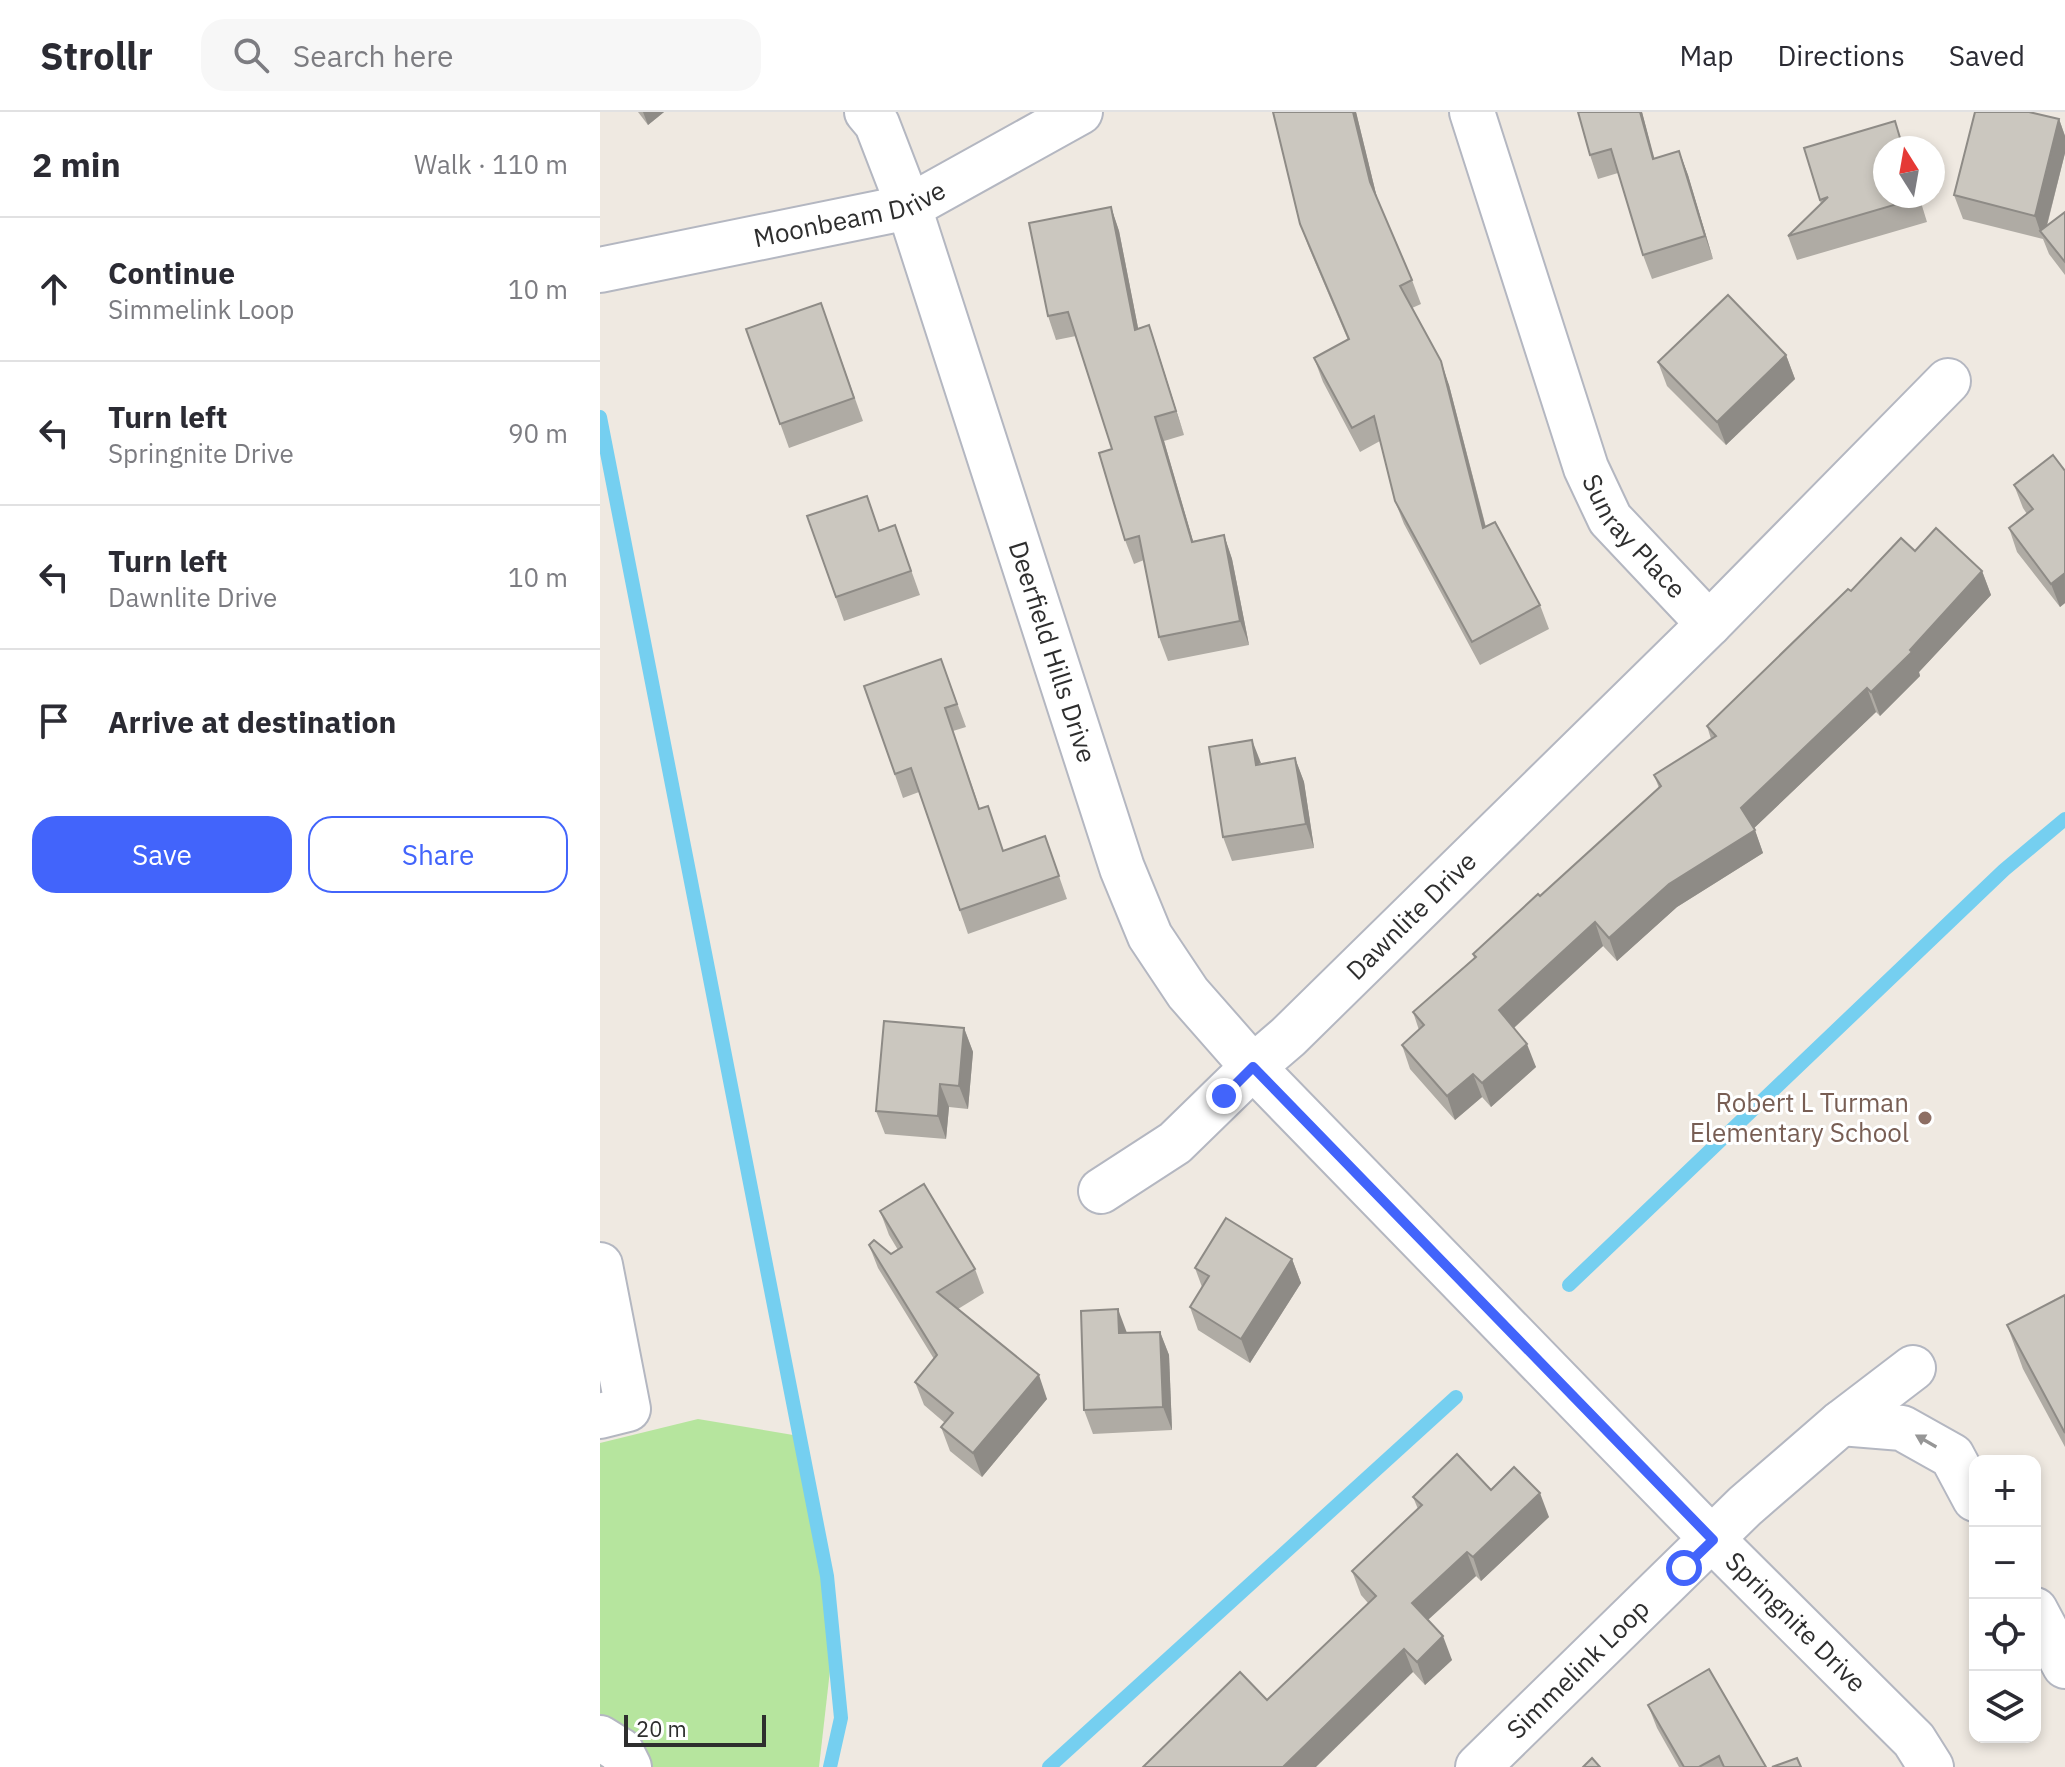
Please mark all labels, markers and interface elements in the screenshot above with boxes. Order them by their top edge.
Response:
search box [201,19,761,91]
text: Strollr [40,31,153,80]
icon: search [229,33,273,77]
text: Search here [293,36,454,75]
text: Map [1679,37,1733,74]
text: Directions [1777,37,1905,74]
text: Saved [1949,37,2025,74]
north arrow [1873,136,1945,208]
text: 2 min [32,142,121,186]
text: Walk · 110 m [414,147,568,181]
street label: Moonbeam Drive [750,172,951,254]
text: Continue [108,253,235,292]
icon: ahead [32,267,76,311]
text: 10 m [508,272,568,306]
text: Simmelink Loop [108,292,294,326]
text: Turn left [108,397,227,436]
icon: left [32,411,76,455]
text: 90 m [508,416,568,450]
text: Springnite Drive [108,436,294,470]
street label: Sunray Place [1575,468,1694,605]
street label: Deerfield Hills Drive [1002,536,1105,767]
text: Turn left [108,541,227,580]
icon: left [32,555,76,599]
text: 10 m [508,560,568,594]
text: Dawnlite Drive [108,580,277,614]
icon: arrive [32,699,76,743]
text: Arrive at destination [108,702,396,741]
button: Save [32,816,292,893]
button: Share [308,816,568,893]
street label: Dawnlite Drive [1338,844,1483,987]
route end [1206,1078,1242,1114]
place label: Robert L Turman Elementary School [1690,1085,1909,1149]
marker: Robert L Turman Elementary School [1916,1109,1934,1127]
one-way arrow [1915,1435,1937,1449]
map controls [1969,1455,2041,1743]
button: + [1969,1455,2041,1527]
button: − [1969,1527,2041,1599]
street label: Springnite Drive [1719,1544,1874,1699]
route start [1666,1550,1702,1586]
street label: Simmelink Loop [1499,1591,1656,1746]
button: locate [1969,1599,2041,1671]
button: layers [1969,1671,2041,1743]
scale bar [624,1711,766,1747]
text: 20 m [636,1714,687,1743]

